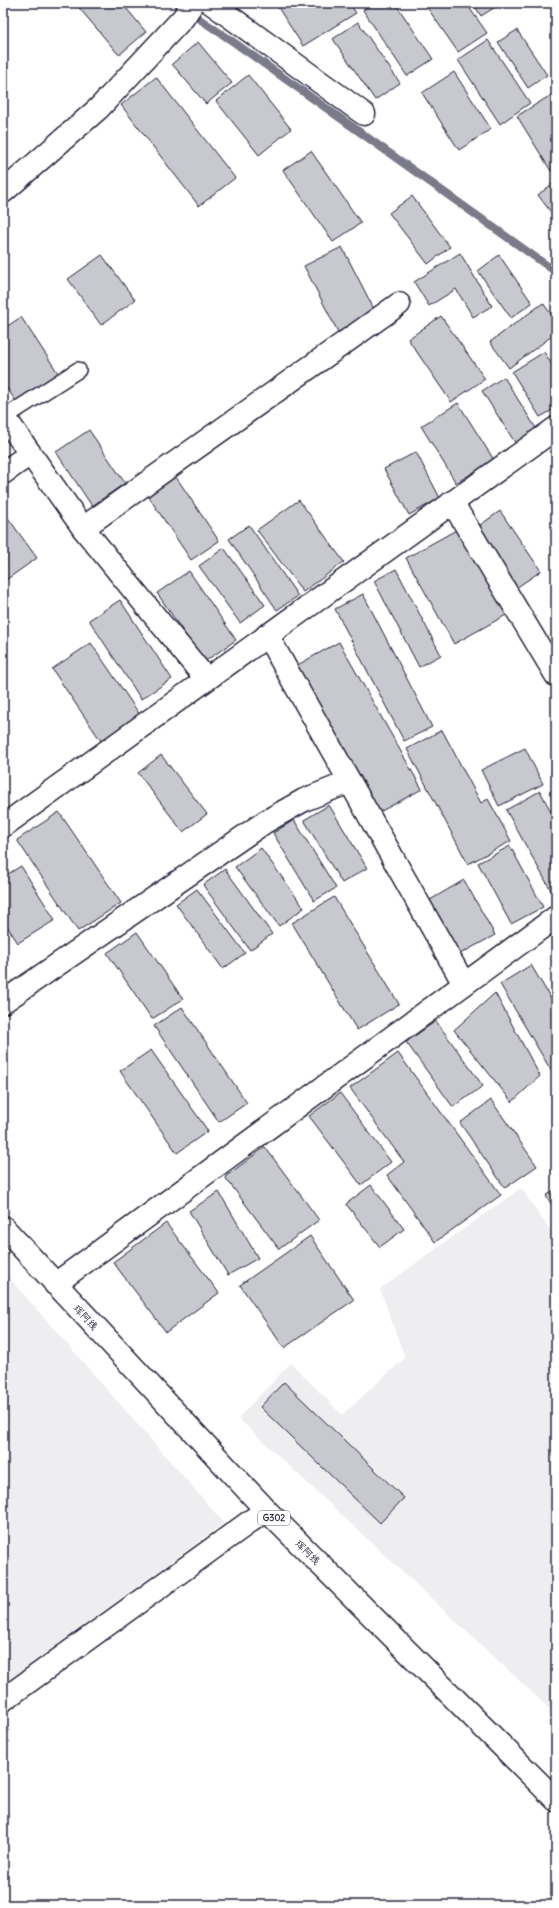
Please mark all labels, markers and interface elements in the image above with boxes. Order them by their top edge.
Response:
street label: 珲阿线 [71,1302,101,1333]
road number: G302 [258,1511,290,1525]
street label: 珲阿线 [292,1537,323,1568]

